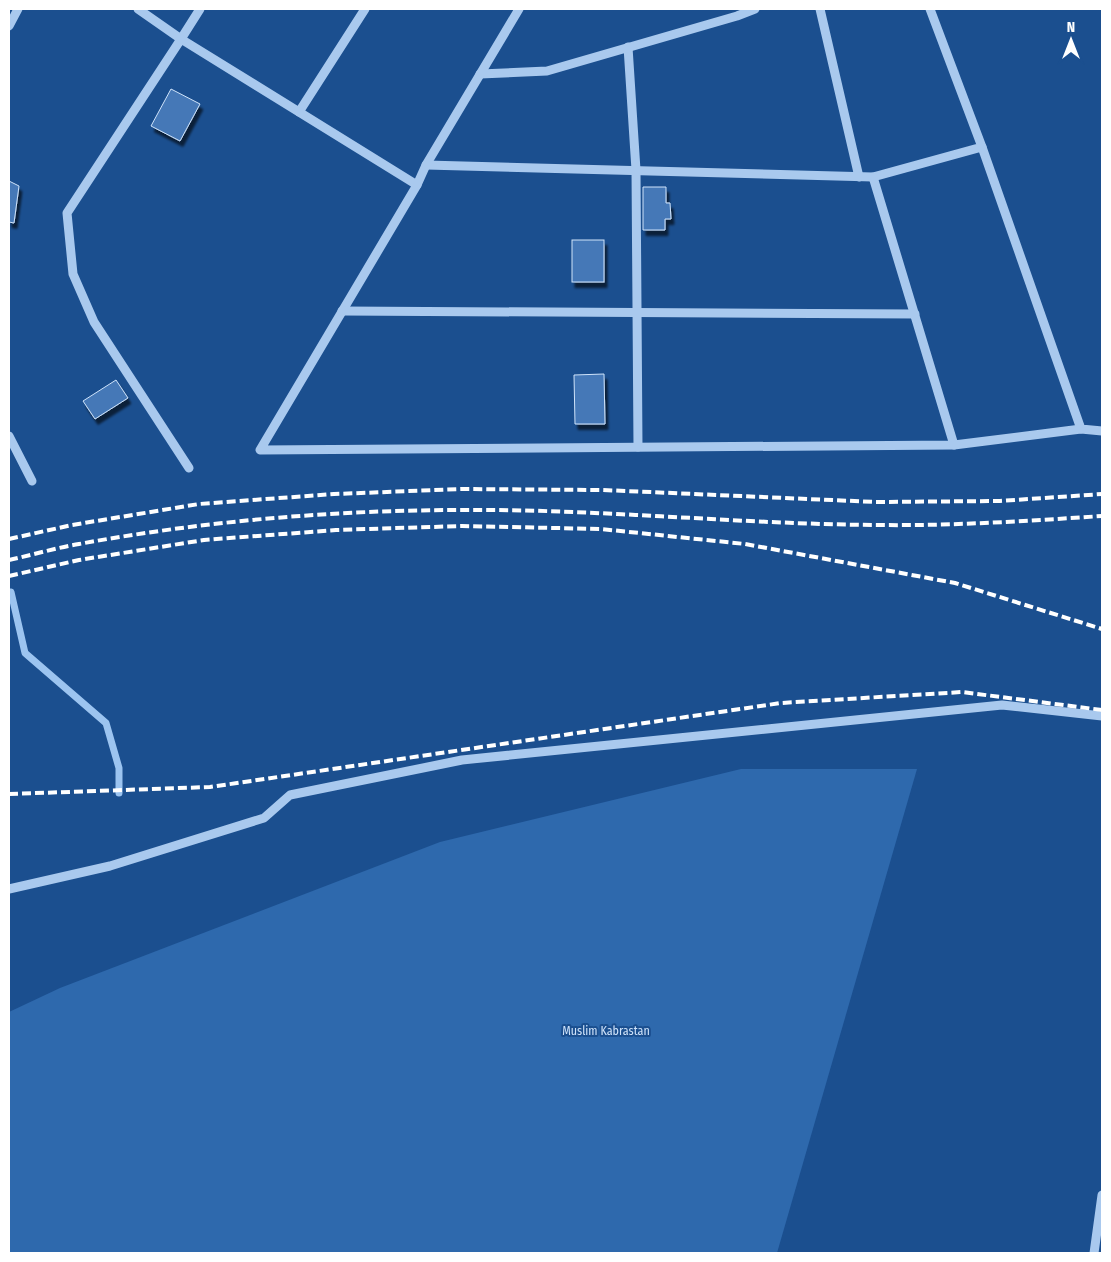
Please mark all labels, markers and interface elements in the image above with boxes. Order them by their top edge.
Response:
north arrow [1046,15,1096,65]
text: N [1067,19,1075,36]
park label: Muslim Kabrastan [562,1024,650,1038]

